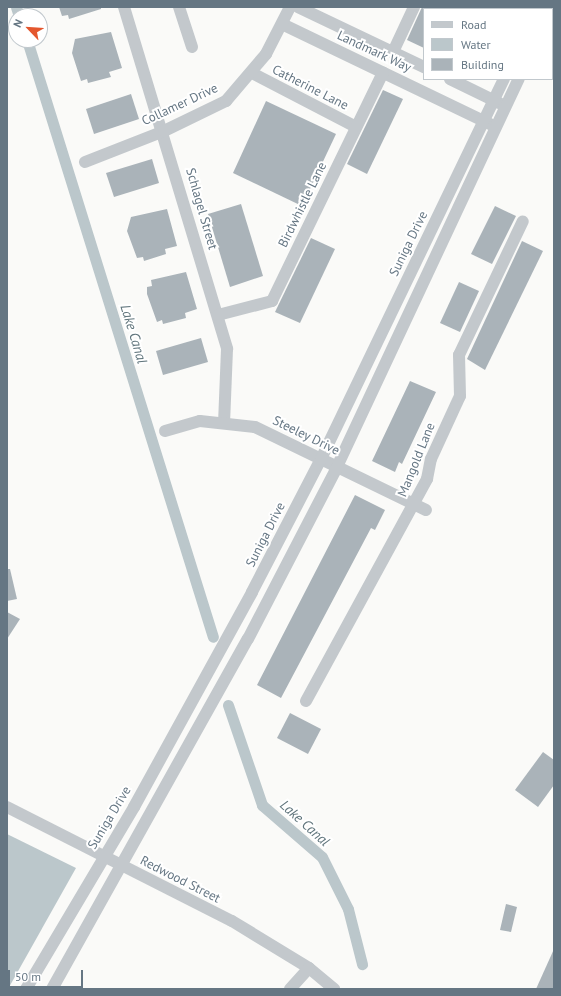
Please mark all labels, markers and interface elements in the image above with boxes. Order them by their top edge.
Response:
north arrow [8,8,48,48]
legend [423,8,553,80]
text: N [10,17,26,30]
text: Road [461,17,486,32]
street label: Landmark Way [334,28,414,76]
text: Water [461,37,491,52]
text: Building [461,57,504,72]
street label: Catherine Lane [269,62,351,114]
street label: Collamer Drive [139,81,221,129]
street label: Birdwhistle Lane [276,160,330,250]
street label: Schlagel Street [182,166,220,252]
street label: Suniga Drive [387,209,431,279]
water label: Lake Canal [117,302,151,366]
street label: Steeley Drive [270,413,342,459]
street label: Mangold Lane [395,421,439,499]
street label: Suniga Drive [243,500,289,570]
street label: Suniga Drive [85,784,135,852]
water label: Lake Canal [277,796,333,850]
street label: Redwood Street [137,853,223,907]
scale bar [10,962,85,988]
text: 50 m [15,969,41,984]

